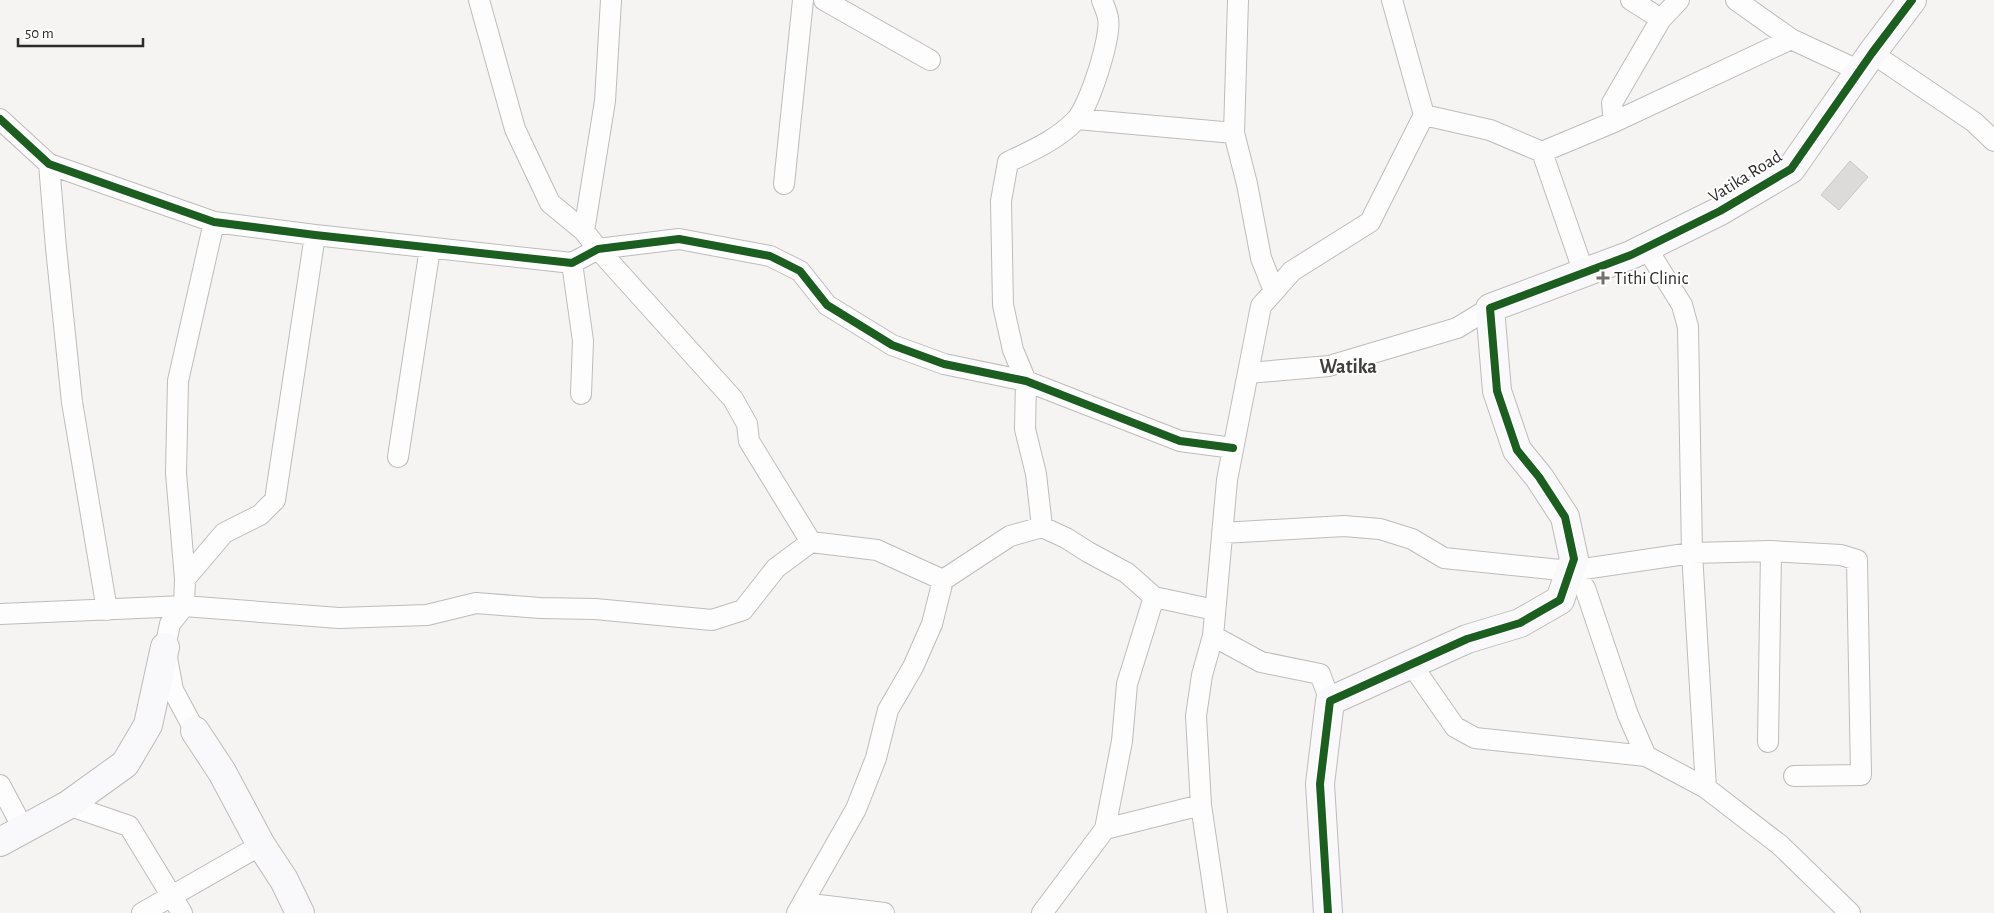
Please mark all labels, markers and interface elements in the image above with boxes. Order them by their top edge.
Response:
scale bar [18,15,142,47]
text: 50 m [25,26,54,41]
street label: Vatika Road [1706,147,1785,206]
place label: Tithi Clinic [1614,270,1688,288]
marker: Tithi Clinic [1596,271,1610,285]
district label: Watika [1319,357,1377,377]

